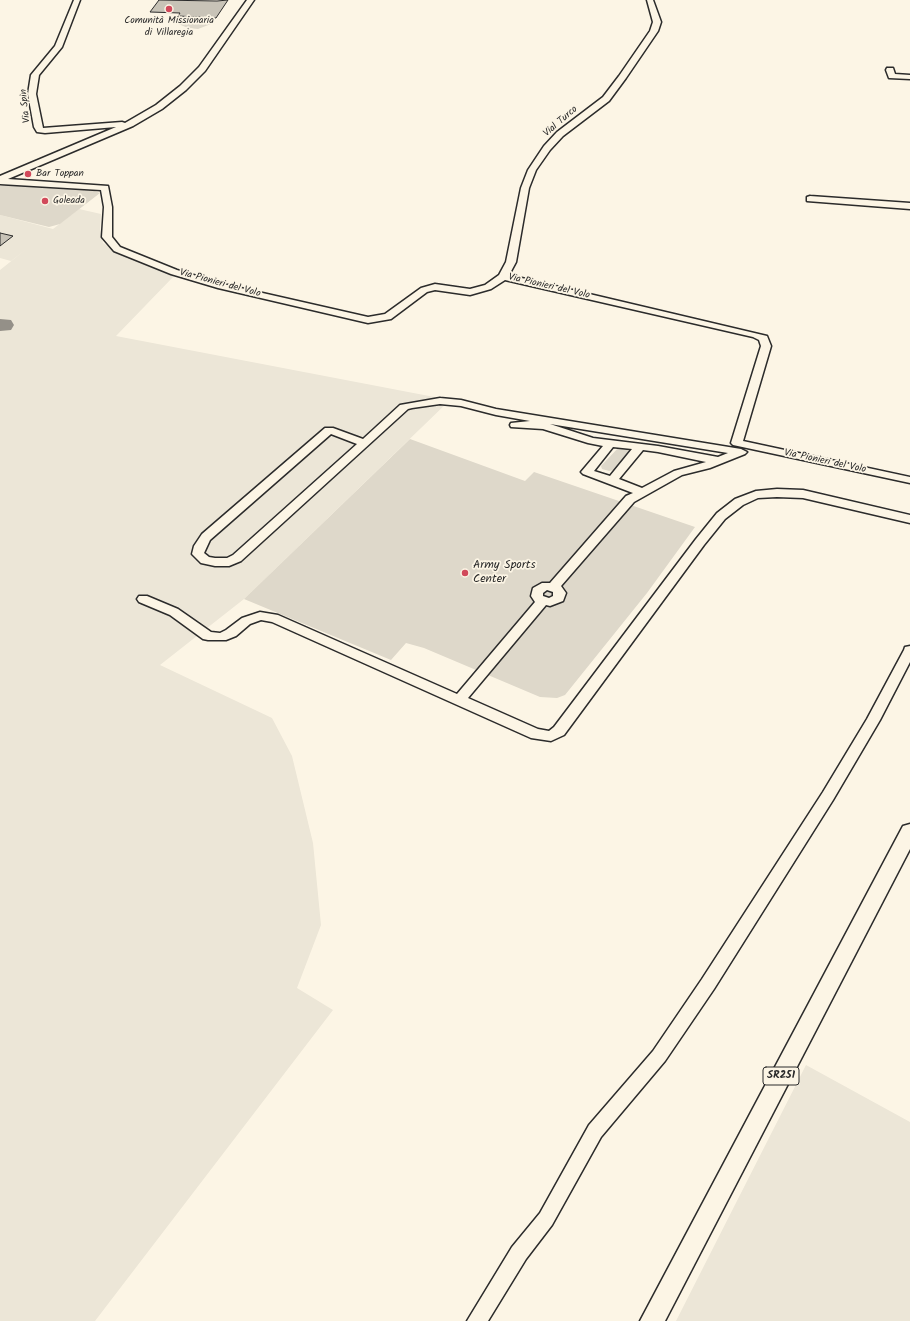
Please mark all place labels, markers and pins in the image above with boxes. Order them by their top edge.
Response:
marker: Comunità Missionaria di Villaregia [164,4,174,14]
place label: Comunità Missionaria di Villaregia [124,15,214,38]
place label: Bar Toppan [36,168,84,180]
marker: Bar Toppan [23,169,33,179]
place label: Goleada [53,195,85,207]
marker: Goleada [40,196,50,206]
place label: Army Sports Center [473,559,536,587]
marker: Army Sports Center [460,568,470,578]

